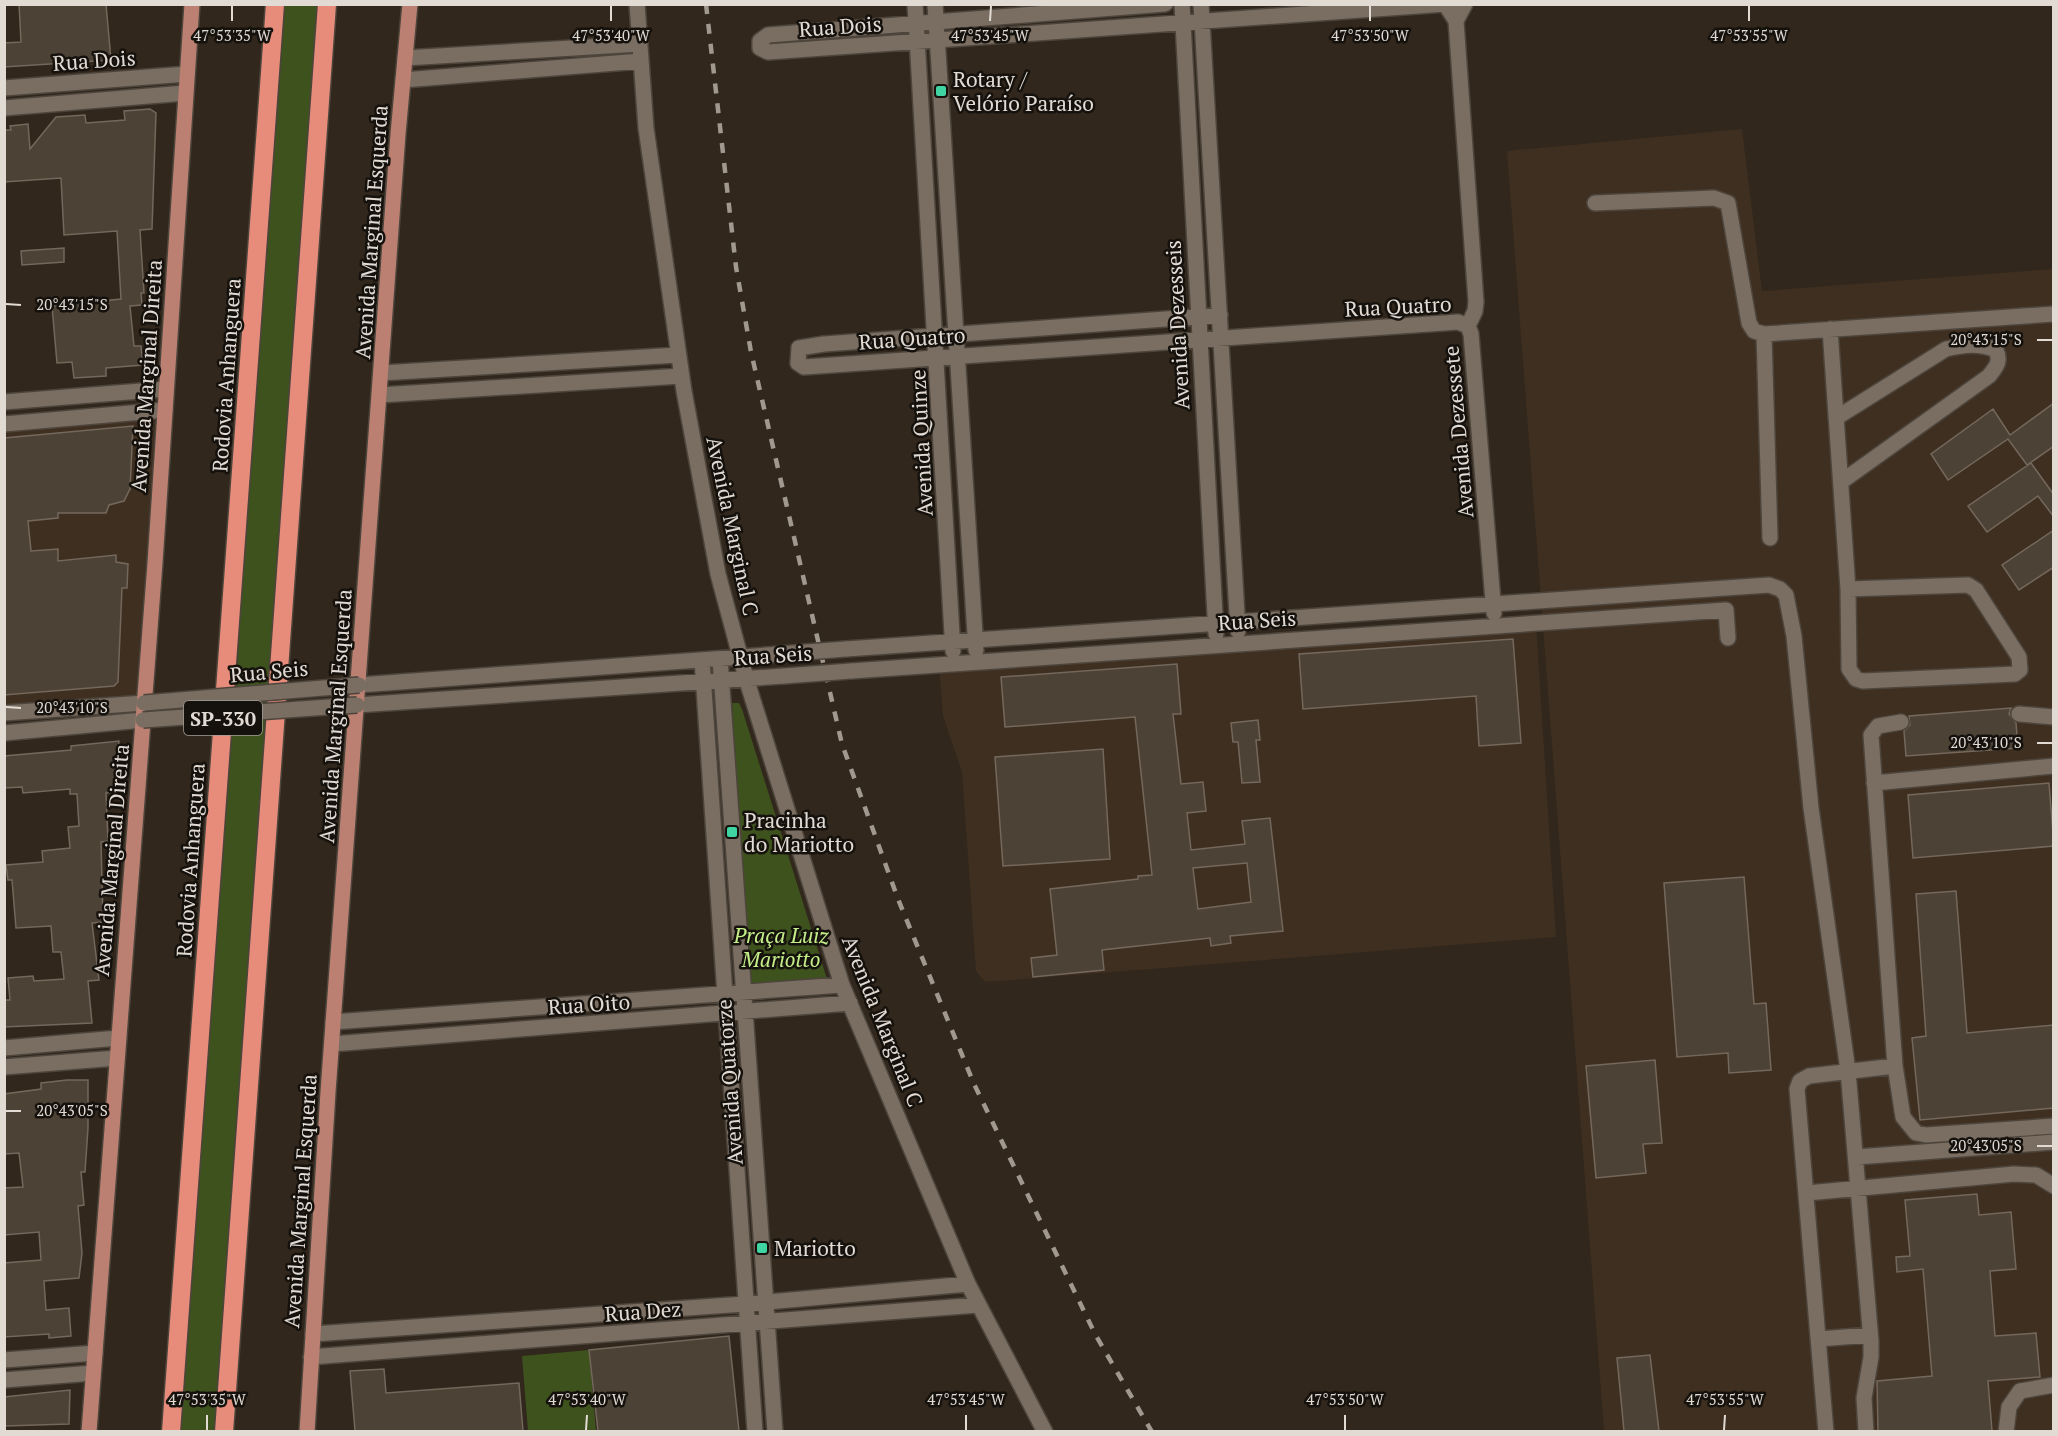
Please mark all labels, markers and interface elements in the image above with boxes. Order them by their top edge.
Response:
street label: Rua Dois [798,9,882,43]
text: 47°53'35"W [193,25,272,45]
text: 47°53'40"W [572,25,651,45]
text: 47°53'45"W [951,25,1030,45]
text: 47°53'50"W [1331,25,1410,45]
text: 47°53'55"W [1710,25,1789,45]
street label: Rua Dois [52,43,136,77]
place label: Rotary / Velório Paraíso [953,65,1094,117]
marker: Rotary / Velório Paraíso [934,84,948,98]
street label: Avenida Marginal Esquerda [348,104,394,360]
street label: Avenida Dezesseis [1159,240,1195,410]
street label: Avenida Marginal Direita [124,258,168,493]
street label: Rodovia Anhanguera [205,277,247,473]
street label: Rua Quatro [1344,289,1452,323]
text: 20°43'15"S [36,294,108,314]
street label: Rua Quatro [858,320,966,356]
text: 20°43'15"S [1950,329,2022,349]
street label: Avenida Dezessete [1437,345,1479,519]
street label: Avenida Quinze [903,369,939,517]
street label: Avenida Marginal C [700,434,766,618]
street label: Avenida Marginal Esquerda [312,588,358,844]
street label: Rua Seis [1217,603,1297,637]
street label: Rua Seis [733,638,813,672]
street label: Rua Seis [229,654,309,688]
text: 20°43'10"S [36,697,108,717]
road number: SP-330 [184,701,262,735]
text: 20°43'10"S [1950,732,2022,752]
street label: Avenida Marginal Direita [87,742,135,977]
street label: Rodovia Anhanguera [169,762,211,958]
place label: Pracinha do Mariotto [744,806,854,858]
marker: Pracinha do Mariotto [725,825,739,839]
park label: Praça Luiz Mariotto [733,921,829,973]
street label: Avenida Marginal C [836,931,930,1111]
street label: Rua Oito [547,987,631,1021]
street label: Avenida Quatorze [709,998,749,1166]
street label: Avenida Marginal Esquerda [277,1073,323,1329]
text: 20°43'05"S [36,1100,108,1120]
text: 20°43'05"S [1950,1135,2022,1155]
place label: Mariotto [774,1234,856,1262]
marker: Mariotto [755,1241,769,1255]
street label: Rua Dez [604,1294,682,1328]
text: 47°53'35"W [168,1389,247,1409]
text: 47°53'40"W [548,1389,627,1409]
text: 47°53'45"W [927,1389,1006,1409]
text: 47°53'50"W [1306,1389,1385,1409]
text: 47°53'55"W [1686,1389,1765,1409]

